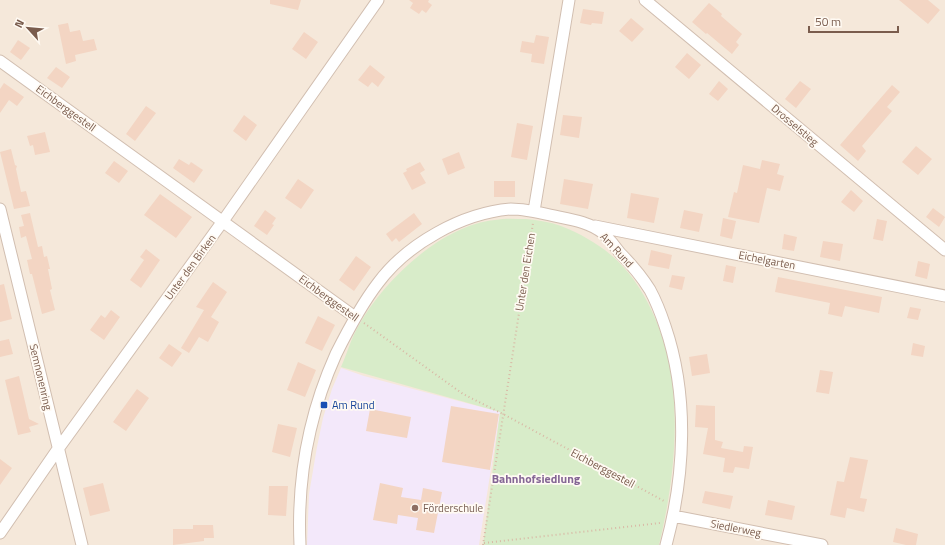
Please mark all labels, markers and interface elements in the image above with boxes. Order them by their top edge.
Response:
north arrow [8,8,48,48]
scale bar [809,8,898,34]
text: 50 m [815,12,841,31]
text: N [10,16,28,30]
street label: Eichberggestell [33,81,99,135]
street label: Drosselstieg [768,100,822,150]
street label: Am Rund [597,229,637,271]
street label: Unter den Birken [161,231,219,303]
street label: Unter den Eichen [511,232,539,312]
street label: Eichelgarten [737,247,797,273]
street label: Eichberggestell [296,271,362,325]
street label: Semnonenring [26,342,56,412]
place label: Am Rund [332,397,375,413]
marker: Am Rund [319,400,329,410]
street label: Eichberggestell [568,444,638,492]
district label: Bahnhofsiedlung [492,469,581,488]
place label: Förderschule [423,500,483,516]
marker: Förderschule [410,503,420,513]
street label: Siedlerweg [709,515,763,541]

